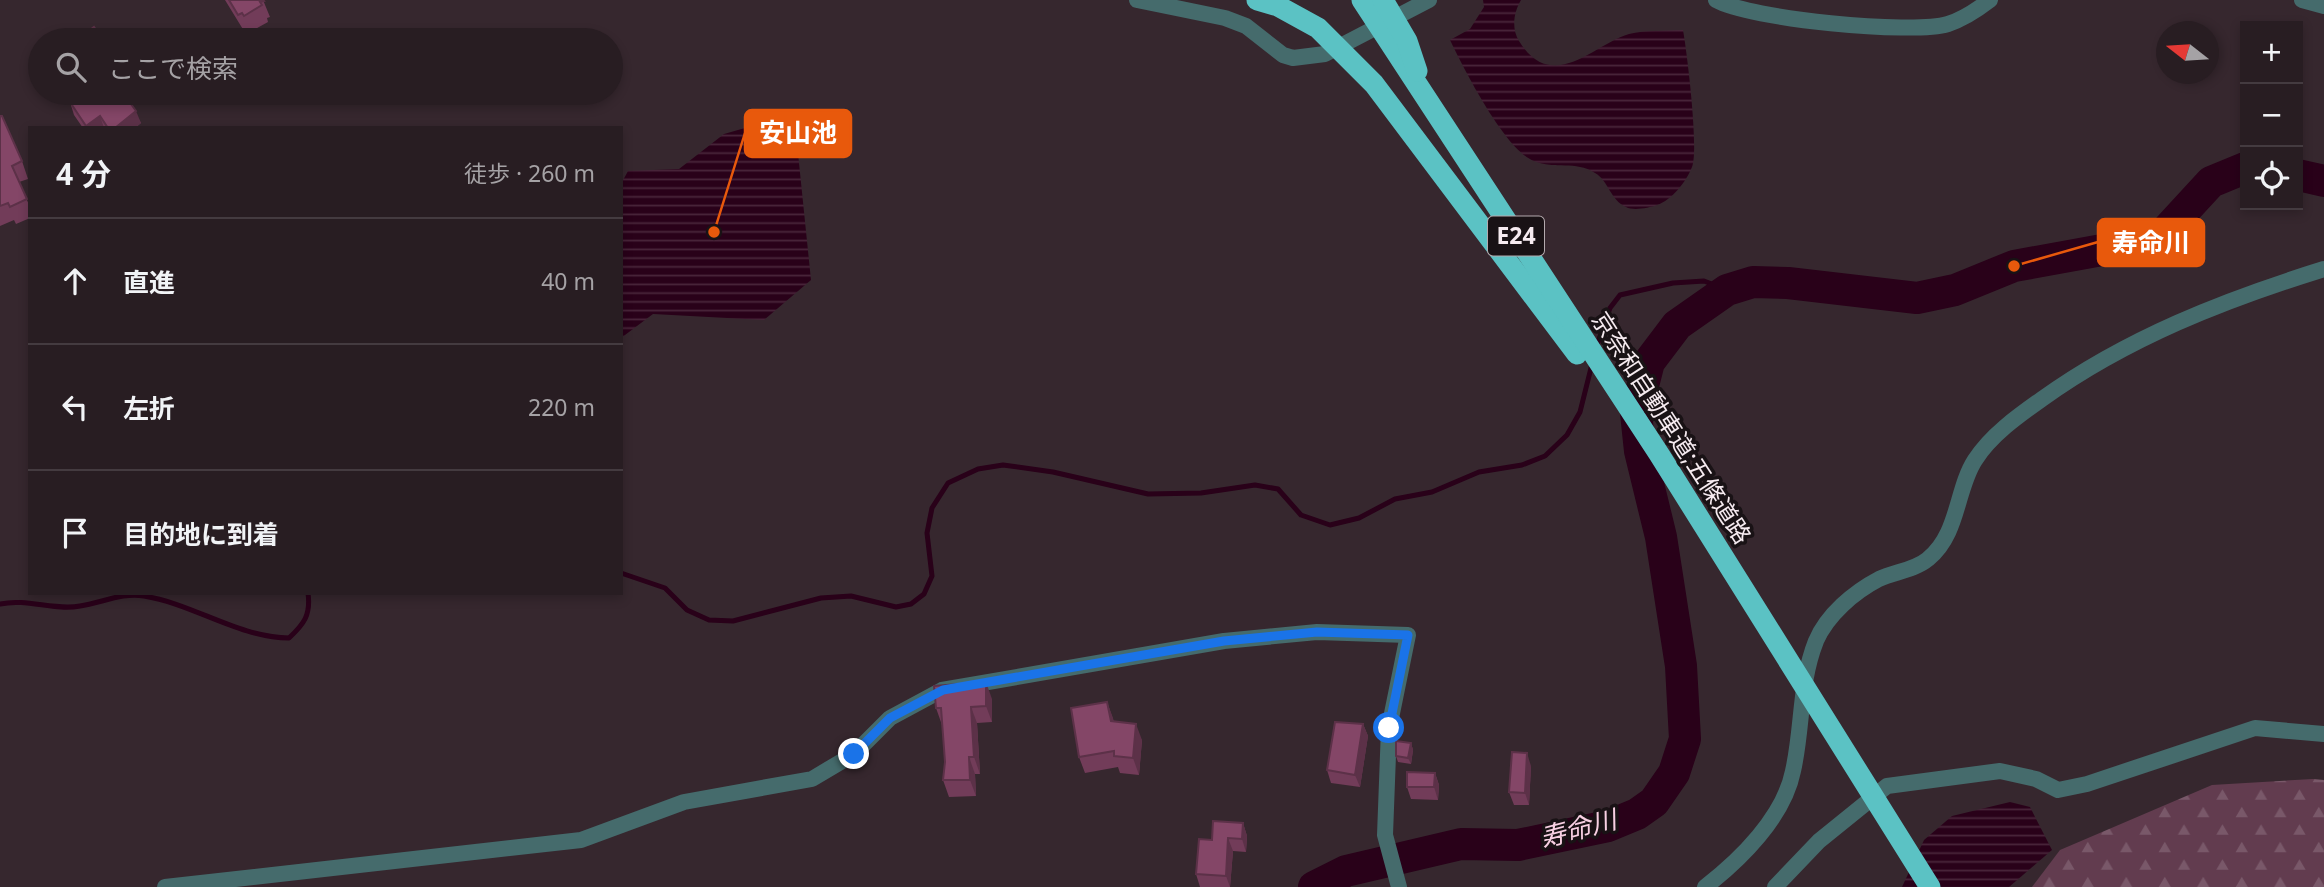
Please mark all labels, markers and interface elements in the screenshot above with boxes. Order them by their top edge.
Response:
north arrow [2156,21,2219,84]
map controls [2240,21,2303,210]
button: + [2240,21,2303,84]
search box [28,28,623,105]
icon: search [52,48,90,86]
text: ここで検索 [108,50,238,86]
button: − [2240,84,2303,147]
callout: 安山池 [745,110,851,157]
text: 安山池 [759,114,837,150]
button: locate [2240,147,2303,210]
text: 4 分 [56,153,111,194]
text: 徒歩 · 260 m [464,157,595,189]
road number: E24 [1488,216,1544,256]
callout: 寿命川 [2098,219,2204,266]
text: 寿命川 [2112,224,2190,260]
icon: ahead [56,262,94,300]
text: 直進 [123,264,175,300]
text: 40 m [541,265,595,297]
street label: 京奈和自動車道;五條道路 [1585,305,1760,550]
icon: left [56,388,94,426]
text: 左折 [123,390,175,426]
text: 220 m [528,391,595,423]
icon: arrive [56,514,94,552]
text: 目的地に到着 [123,516,279,552]
route start [1373,712,1404,743]
route end [838,738,869,769]
water label: 寿命川 [1535,800,1623,856]

